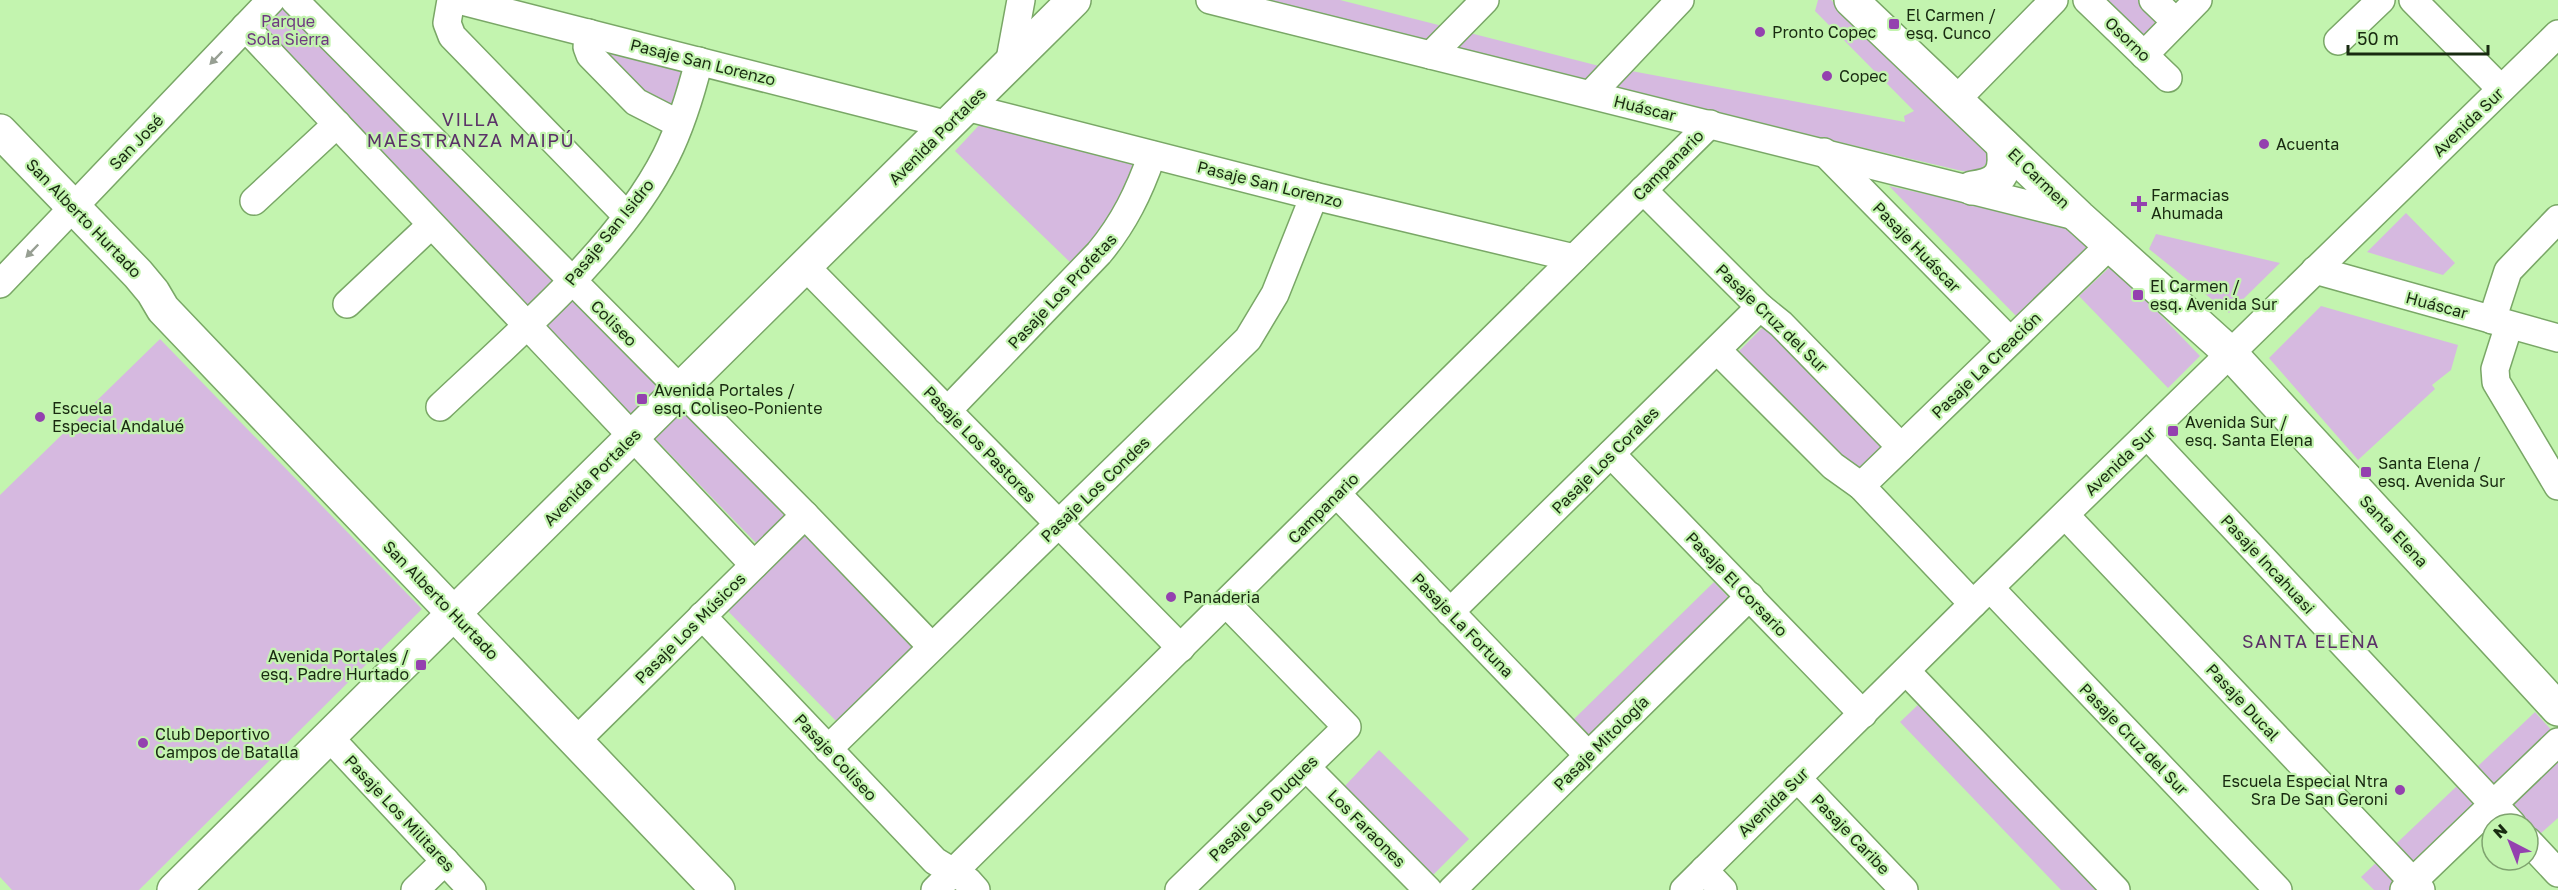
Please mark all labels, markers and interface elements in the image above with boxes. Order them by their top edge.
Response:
place label: El Carmen / esq. Cunco [1906,5,1996,43]
park label: Parque Sola Sierra [246,11,330,49]
street label: Osorno [2101,12,2155,66]
marker: El Carmen / esq. Cunco [1887,17,1901,31]
scale bar [2348,18,2488,56]
place label: Pronto Copec [1772,22,1876,42]
marker: Pronto Copec [1753,25,1767,39]
text: 50 m [2357,27,2399,49]
street label: Pasaje San Lorenzo [628,34,778,90]
one-way arrow [210,50,224,64]
place label: Copec [1839,66,1888,86]
marker: Copec [1820,69,1834,83]
street label: Avenida Portales [884,83,990,189]
street label: Avenida Sur [2428,83,2508,161]
street label: Huáscar [1612,91,1678,125]
district label: VILLA MAESTRANZA MAIPÚ [367,108,575,151]
street label: San José [105,110,167,174]
street label: Campanario [1628,125,1708,205]
place label: Acuenta [2276,134,2339,154]
marker: Acuenta [2257,137,2271,151]
street label: El Carmen [2004,144,2074,212]
street label: San Alberto Hurtado [22,154,146,282]
street label: Pasaje San Lorenzo [1195,156,1345,212]
street label: Pasaje San Isidro [560,175,658,289]
place label: Farmacias Ahumada [2151,185,2229,223]
marker: Farmacias Ahumada [2132,197,2146,211]
street label: Pasaje Huáscar [1869,198,1965,296]
street label: Pasaje Los Profetas [1003,229,1121,353]
one-way arrow [25,243,39,258]
street label: Pasaje Cruz del Sur [1712,259,1832,377]
place label: El Carmen / esq. Avenida Sur [2150,276,2277,314]
street label: Huáscar [2404,287,2470,323]
marker: El Carmen / esq. Avenida Sur [2131,288,2145,302]
street label: Coliseo [587,296,641,350]
street label: Pasaje La Creación [1927,308,2045,422]
place label: Avenida Portales / esq. Coliseo-Poniente [654,380,822,418]
street label: Pasaje Los Pastores [920,382,1040,506]
marker: Avenida Portales / esq. Coliseo-Poniente [635,392,649,406]
place label: Escuela Especial Andalué [52,398,184,436]
street label: Pasaje Los Corales [1547,402,1663,518]
marker: Escuela Especial Andalué [33,410,47,424]
place label: Avenida Sur / esq. Santa Elena [2185,412,2313,450]
street label: Avenida Sur [2080,422,2160,500]
street label: Avenida Portales [539,424,645,530]
marker: Avenida Sur / esq. Santa Elena [2166,424,2180,438]
street label: Pasaje Los Condes [1036,432,1154,546]
place label: Santa Elena / esq. Avenida Sur [2378,453,2505,491]
marker: Santa Elena / esq. Avenida Sur [2359,465,2373,479]
street label: Campanario [1283,468,1363,548]
street label: Santa Elena [2356,491,2432,571]
street label: Pasaje Incahuasi [2217,510,2319,618]
street label: Pasaje El Corsario [1682,528,1792,640]
street label: San Alberto Hurtado [379,536,503,664]
street label: Pasaje Los Músicos [630,568,750,688]
street label: Pasaje La Fortuna [1408,569,1518,681]
place label: Panaderia [1183,587,1260,607]
marker: Panaderia [1164,590,1178,604]
district label: SANTA ELENA [2242,630,2380,652]
place label: Avenida Portales / esq. Padre Hurtado [261,646,409,684]
marker: Avenida Portales / esq. Padre Hurtado [414,658,428,672]
street label: Pasaje Ducal [2202,659,2284,745]
street label: Pasaje Cruz del Sur [2075,679,2193,799]
street label: Pasaje Mitología [1549,691,1653,795]
street label: Pasaje Coliseo [791,709,881,805]
place label: Club Deportivo Campos de Batalla [155,724,298,762]
marker: Club Deportivo Campos de Batalla [136,736,150,750]
street label: Pasaje Los Militares [341,751,459,875]
street label: Pasaje Los Duques [1204,751,1322,865]
street label: Avenida Sur [1733,763,1813,841]
place label: Escuela Especial Ntra Sra De San Geroni [2222,771,2388,809]
marker: Escuela Especial Ntra Sra De San Geroni [2393,783,2407,797]
street label: Los Faraones [1324,785,1410,871]
street label: Pasaje Caribe [1808,790,1894,878]
north arrow [2480,812,2540,872]
text: N [2489,819,2511,842]

